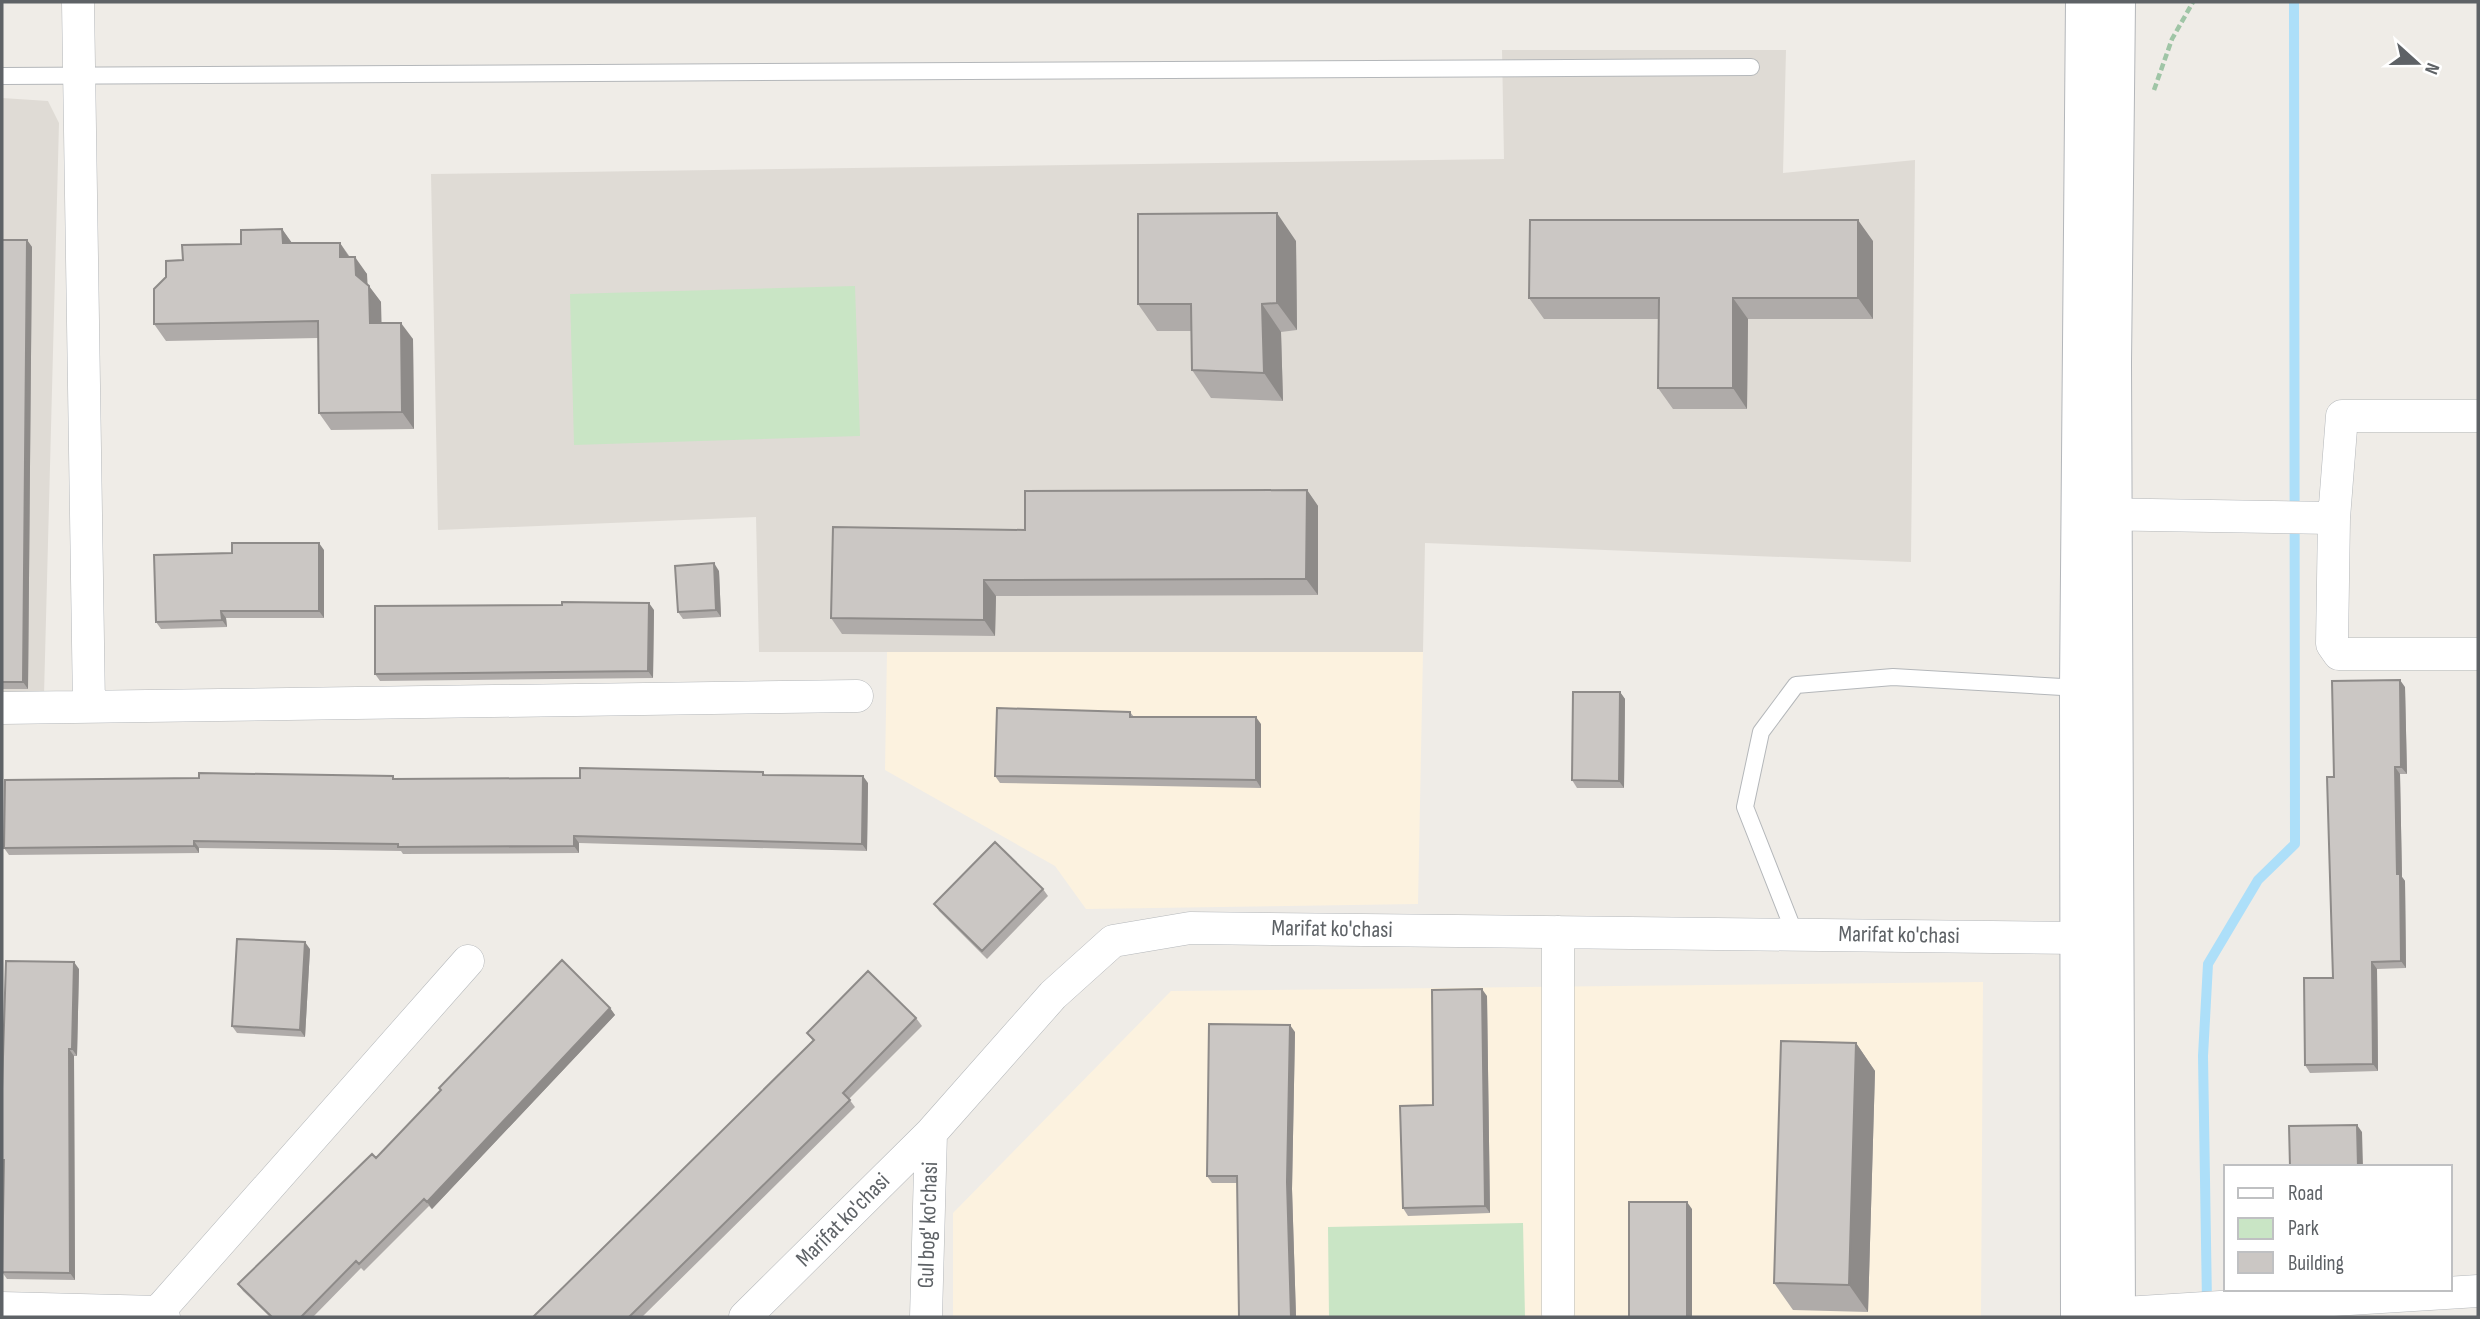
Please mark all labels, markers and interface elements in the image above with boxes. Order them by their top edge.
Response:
north arrow [2382,28,2452,98]
text: N [2419,60,2444,77]
street label: Marifat ko'chasi [1271,914,1393,944]
street label: Marifat ko'chasi [1838,920,1960,950]
street label: Gul bog' ko'chasi [912,1161,944,1289]
legend [2224,1165,2452,1291]
street label: Marifat ko'chasi [790,1167,896,1273]
text: Road [2288,1181,2323,1206]
text: Park [2288,1216,2319,1241]
text: Building [2288,1251,2344,1276]

